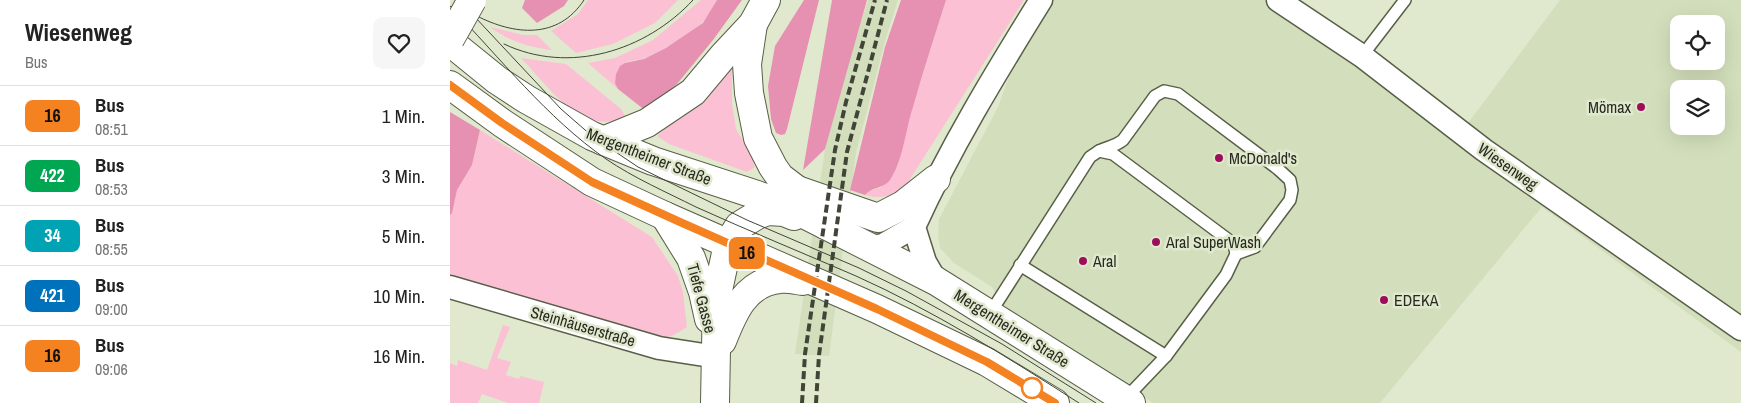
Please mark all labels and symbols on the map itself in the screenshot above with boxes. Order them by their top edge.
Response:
place label: Mömax [1588,96,1631,118]
marker: Mömax [1635,101,1647,113]
street label: Mergentheimer Straße [583,122,715,190]
street label: Wiesenweg [1474,137,1543,195]
place label: McDonald's [1229,147,1297,169]
marker: McDonald's [1213,152,1225,164]
place label: Aral SuperWash [1165,231,1261,253]
marker: Aral SuperWash [1150,236,1162,248]
line badge: 16 [724,237,770,269]
place label: Aral [1092,250,1116,272]
marker: Aral [1077,255,1089,267]
street label: Tiefe Gasse [682,261,722,335]
street label: Mergentheimer Straße [950,284,1074,372]
place label: EDEKA [1394,289,1439,311]
marker: EDEKA [1378,294,1390,306]
street label: Steinhäuserstraße [528,301,638,351]
unlabelled marker [1021,377,1043,399]

